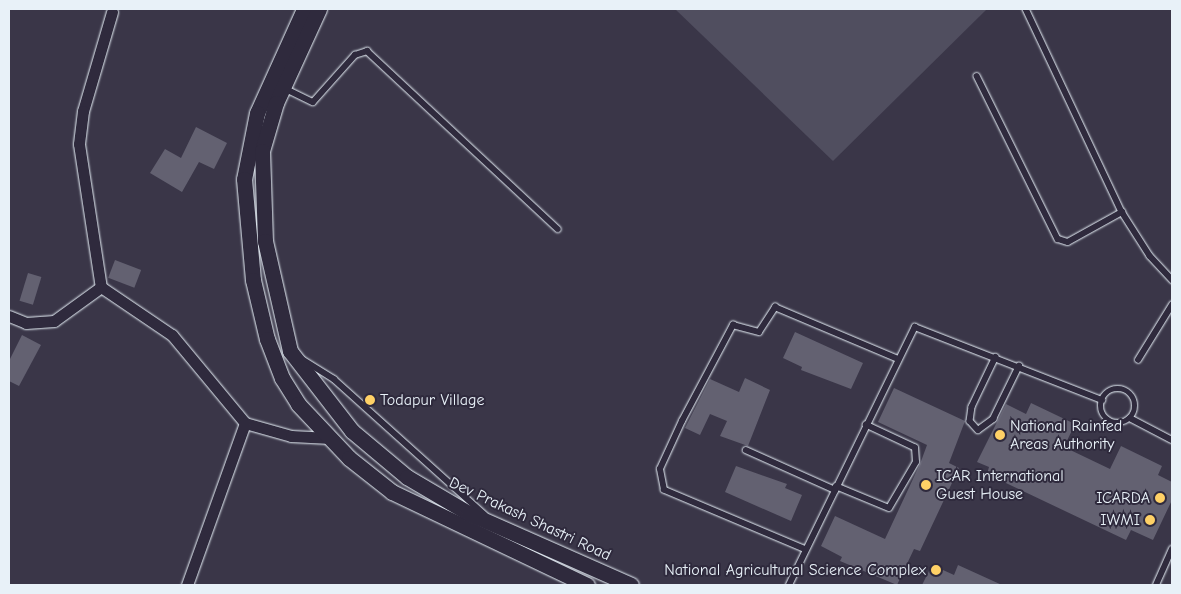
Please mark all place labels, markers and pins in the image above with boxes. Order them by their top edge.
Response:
place label: Todapur Village [380,390,484,410]
marker: Todapur Village [364,394,376,406]
place label: National Rainfed Areas Authority [1010,416,1122,454]
marker: National Rainfed Areas Authority [994,429,1006,441]
place label: ICAR International Guest House [936,466,1064,504]
marker: ICAR International Guest House [920,479,932,491]
place label: ICARDA [1096,488,1150,508]
marker: ICARDA [1154,492,1166,504]
place label: IWMI [1100,510,1140,530]
marker: IWMI [1144,514,1156,526]
place label: National Agricultural Science Complex [664,560,926,580]
marker: National Agricultural Science Complex [930,564,942,576]

